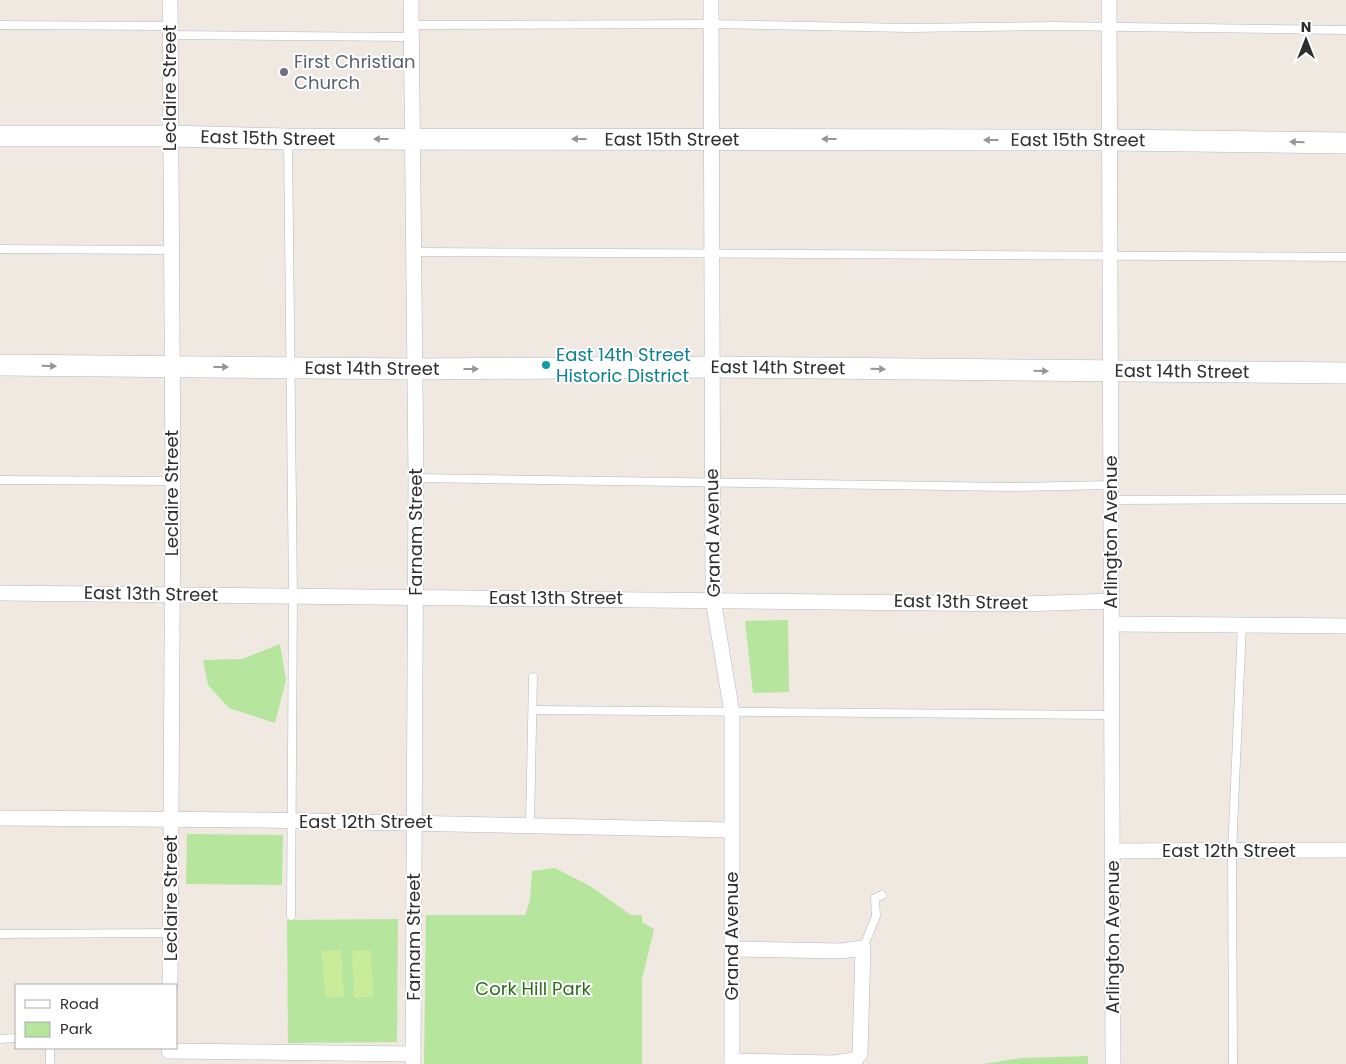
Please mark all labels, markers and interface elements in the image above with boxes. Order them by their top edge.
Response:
north arrow [1281,15,1331,65]
text: N [1301,17,1311,37]
street label: Leclaire Street [157,25,182,151]
place label: First Christian Church [294,49,416,95]
marker: First Christian Church [278,66,290,78]
street label: East 15th Street [200,124,335,151]
street label: East 15th Street [604,126,739,152]
street label: East 15th Street [1010,127,1146,152]
one-way arrow [373,135,389,143]
one-way arrow [571,135,587,143]
one-way arrow [821,135,837,143]
one-way arrow [983,136,999,144]
one-way arrow [1289,138,1305,146]
place label: East 14th Street Historic District [556,342,691,388]
street label: East 14th Street [710,354,846,380]
street label: East 14th Street [304,355,440,381]
street label: East 14th Street [1114,358,1250,384]
marker: East 14th Street Historic District [540,359,552,371]
one-way arrow [41,362,57,370]
one-way arrow [213,363,229,371]
one-way arrow [463,364,479,372]
one-way arrow [870,365,886,373]
one-way arrow [1033,367,1049,375]
street label: Leclaire Street [159,430,184,556]
street label: Arlington Avenue [1098,455,1123,609]
street label: Farnam Street [403,468,428,596]
street label: Grand Avenue [699,468,726,598]
street label: East 13th Street [84,580,218,607]
street label: East 13th Street [489,585,623,610]
street label: East 13th Street [894,588,1028,615]
street label: East 12th Street [299,809,433,834]
street label: Leclaire Street [158,835,183,961]
street label: East 12th Street [1162,838,1296,863]
street label: Arlington Avenue [1100,860,1125,1014]
street label: Grand Avenue [719,872,744,1000]
street label: Farnam Street [401,873,426,1001]
park label: Cork Hill Park [475,976,591,1001]
legend [15,984,178,1049]
text: Road [60,993,99,1014]
text: Park [60,1018,92,1039]

